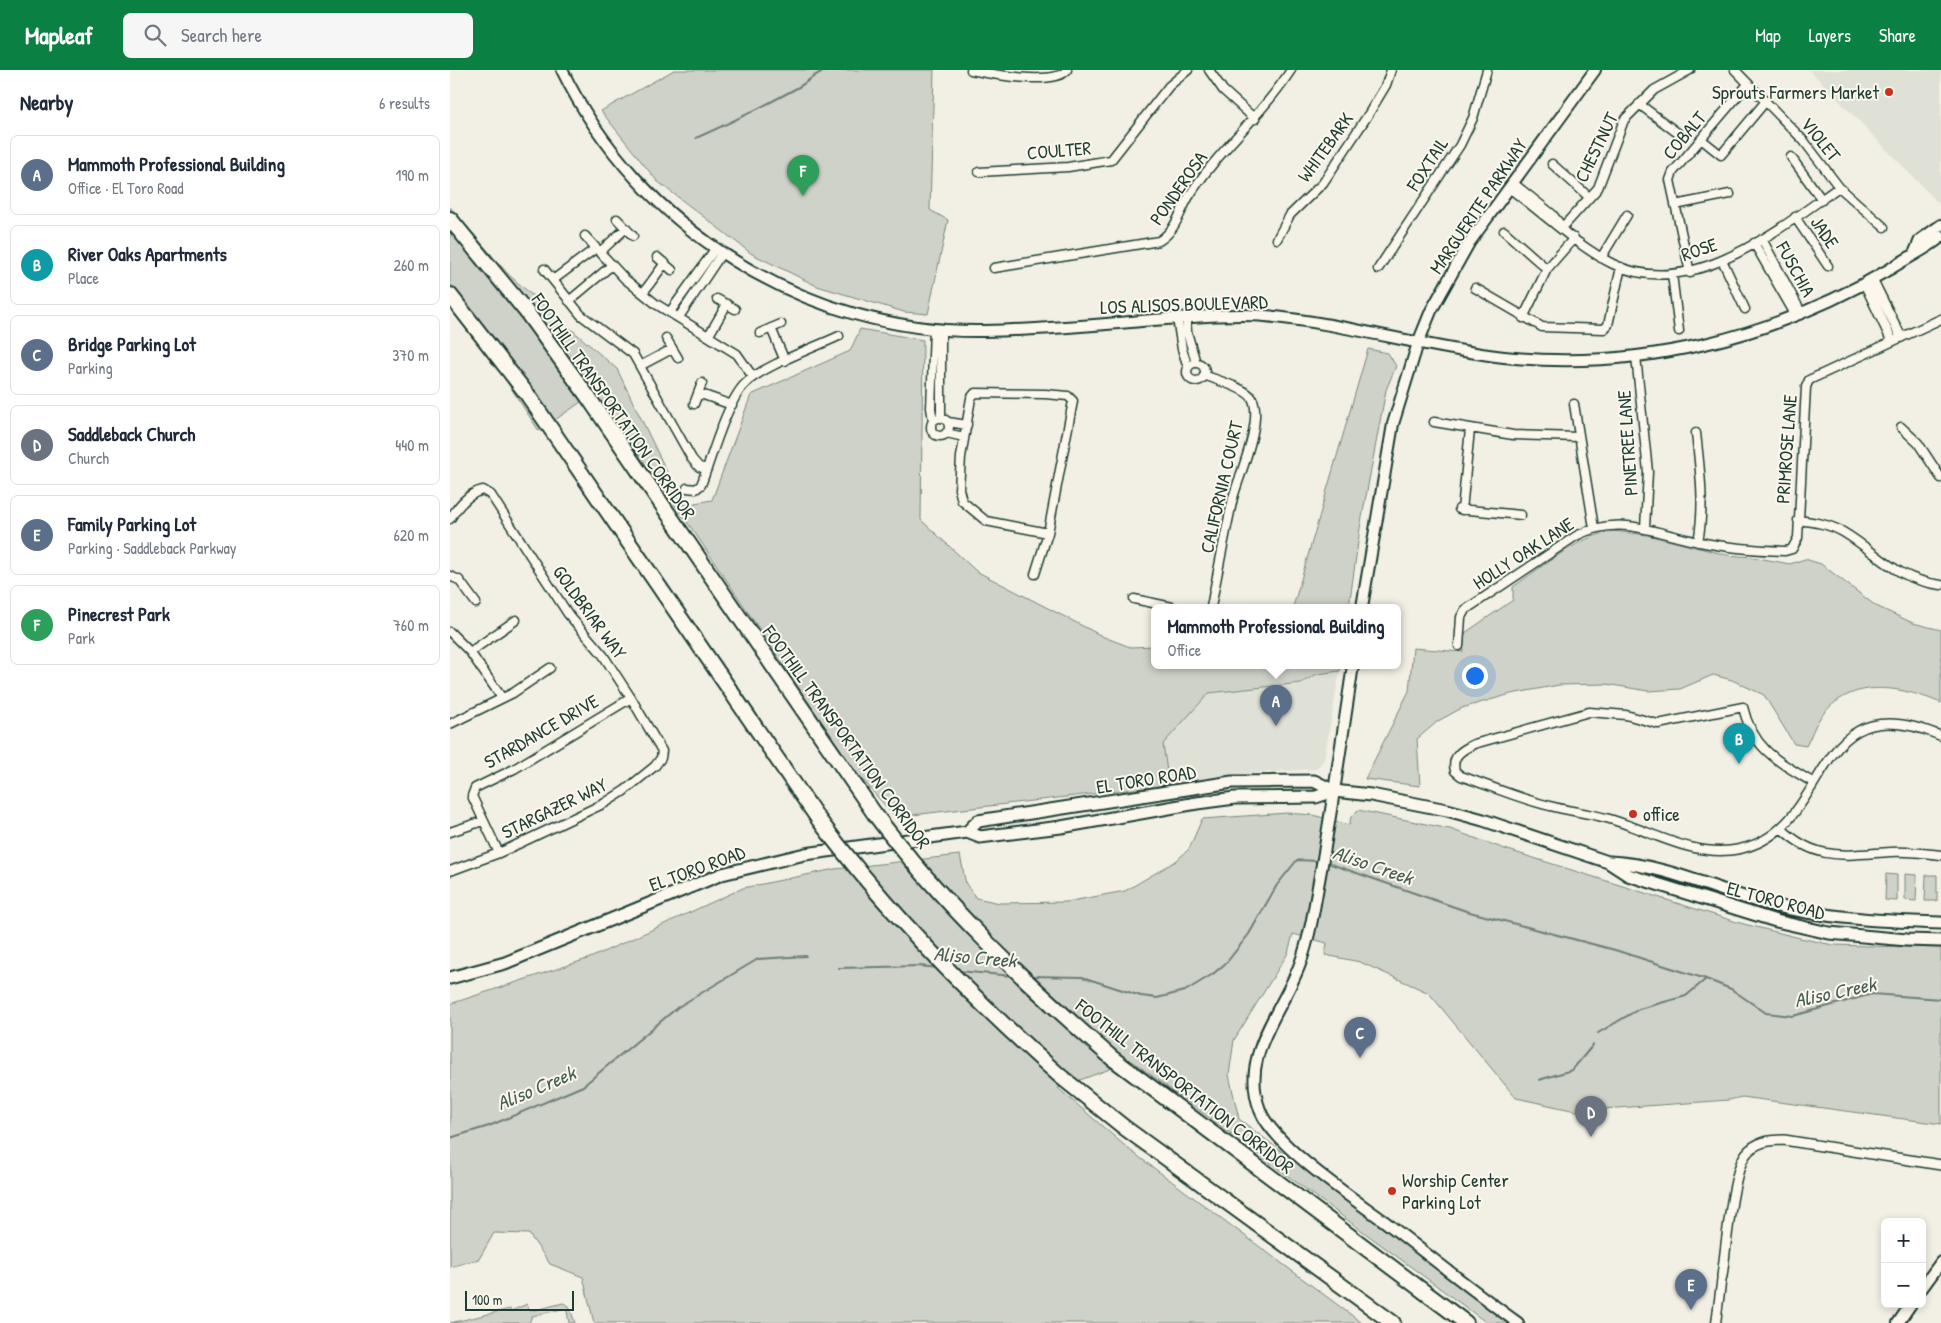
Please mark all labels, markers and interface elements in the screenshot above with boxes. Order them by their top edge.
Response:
search box [123,13,473,58]
text: Mapleaf [25,19,93,51]
icon: search [141,21,169,49]
text: Search here [181,22,262,48]
text: Map [1755,23,1781,48]
text: Layers [1809,23,1851,48]
text: Share [1879,23,1916,48]
place label: Sprouts Farmers Market [1712,79,1879,105]
marker: Sprouts Farmers Market [1883,86,1895,98]
text: Nearby [20,88,73,117]
text: 6 results [379,92,430,114]
street label: COBALT [1656,104,1713,165]
street label: WHITEBARK [1291,107,1359,187]
street label: CHESTNUT [1568,107,1625,186]
street label: VIOLET [1795,111,1848,167]
street label: FOXTAIL [1400,132,1454,197]
street label: MARGUERITE PARKWAY [1423,133,1533,279]
street label: COULTER [1026,134,1093,166]
street label: PONDEROSA [1143,146,1213,230]
text: Mammoth Professional Building [68,151,285,177]
pin: F [787,155,819,196]
text: A [33,164,41,186]
text: 190 m [396,164,429,186]
text: Office · El Toro Road [68,177,183,199]
street label: JADE [1805,211,1846,254]
street label: ROSE [1678,231,1721,267]
street label: FUSCHIA [1770,236,1822,301]
text: River Oaks Apartments [68,241,227,267]
text: B [33,254,41,276]
text: 260 m [393,254,429,276]
text: Place [68,267,99,289]
street label: FOOTHILL TRANSPORTATION CORRIDOR [525,287,702,525]
street label: LOS ALISOS BOULEVARD [1100,288,1268,320]
text: Bridge Parking Lot [68,331,196,357]
text: C [33,344,41,366]
text: 370 m [392,344,429,366]
text: Parking [68,357,113,379]
street label: PINETREE LANE [1610,389,1644,497]
street label: PRIMROSE LANE [1769,393,1803,504]
street label: CALIFORNIA COURT [1193,417,1249,556]
text: Saddleback Church [68,421,195,447]
text: D [33,434,41,456]
text: 440 m [395,434,429,456]
text: Church [68,447,109,469]
street label: HOLLY OAK LANE [1468,510,1579,595]
text: Family Parking Lot [68,511,196,537]
text: E [33,524,41,546]
text: 620 m [393,524,429,546]
text: Parking · Saddleback Parkway [68,537,237,559]
street label: GOLDBRIAR WAY [547,560,633,665]
text: Pinecrest Park [68,601,170,627]
popup [1151,604,1401,669]
text: Mammoth Professional Building [1168,613,1384,639]
text: F [34,614,40,636]
text: 760 m [393,614,429,636]
street label: FOOTHILL TRANSPORTATION CORRIDOR [756,619,937,854]
text: Park [68,627,95,649]
text: Office [1168,639,1201,661]
your location [1462,663,1488,689]
pin: A [1260,685,1292,726]
street label: STARDANCE DRIVE [479,687,604,774]
pin: B [1723,723,1755,764]
street label: EL TORO ROAD [1094,758,1198,800]
street label: STARGAZER WAY [497,771,612,845]
place label: office [1643,801,1680,827]
marker: office [1627,808,1639,820]
water label: Aliso Creek [1330,838,1418,891]
street label: EL TORO ROAD [645,839,749,897]
street label: EL TORO ROAD [1724,874,1828,926]
water label: Aliso Creek [933,939,1019,974]
water label: Aliso Creek [1792,969,1880,1013]
street label: FOOTHILL TRANSPORTATION CORRIDOR [1070,992,1300,1180]
pin: C [1344,1017,1376,1058]
water label: Aliso Creek [492,1058,581,1116]
pin: D [1575,1096,1607,1137]
place label: Worship Center Parking Lot [1402,1167,1509,1215]
marker: Worship Center Parking Lot [1386,1185,1398,1197]
map controls [1881,1218,1926,1308]
button: + [1881,1218,1926,1263]
button: − [1881,1263,1926,1308]
pin: E [1675,1269,1707,1310]
scale bar [465,1288,574,1311]
text: 100 m [472,1290,502,1309]

